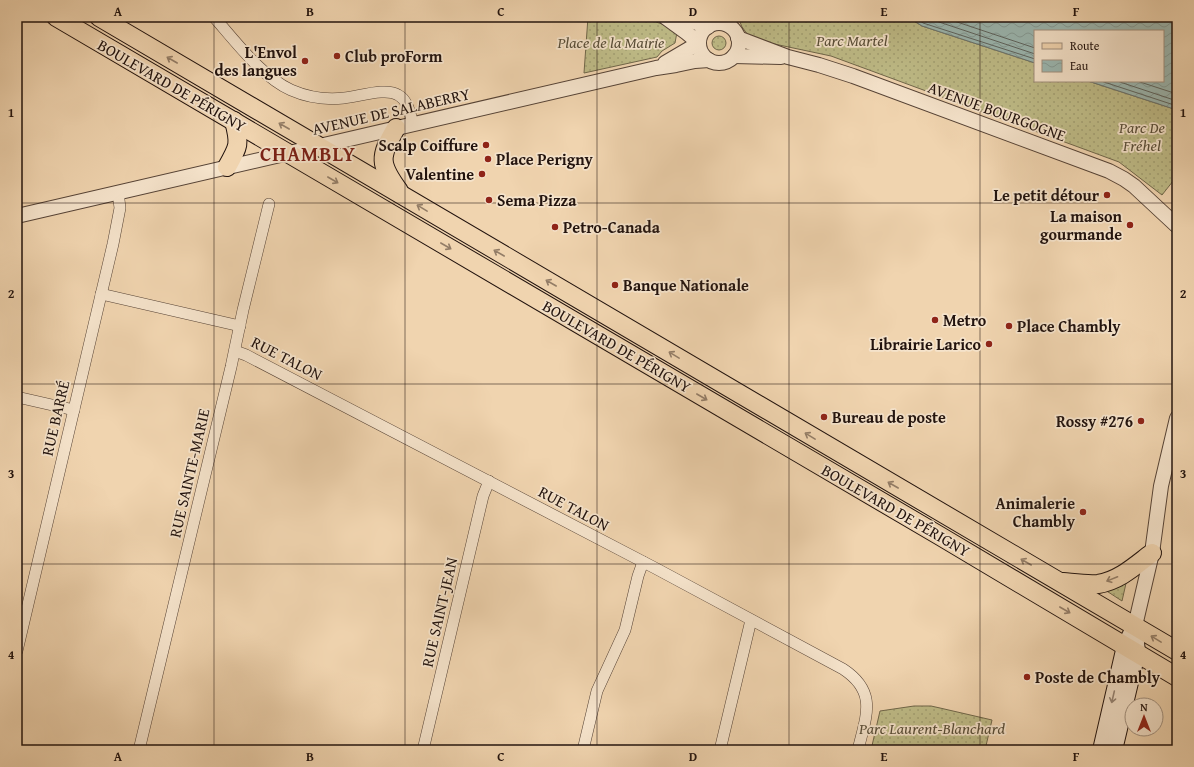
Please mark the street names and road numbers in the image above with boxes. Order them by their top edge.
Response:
street label: BOULEVARD DE PÉRIGNY [93,33,251,138]
street label: AVENUE BOURGOGNE [925,75,1069,147]
street label: AVENUE DE SALABERRY [310,81,473,141]
street label: BOULEVARD DE PÉRIGNY [538,294,696,399]
street label: RUE TALON [247,330,327,386]
street label: RUE BARRÉ [35,378,75,458]
street label: RUE SAINTE-MARIE [162,406,216,540]
street label: BOULEVARD DE PÉRIGNY [817,458,975,563]
street label: RUE TALON [534,479,614,537]
street label: RUE SAINT-JEAN [415,554,463,669]

